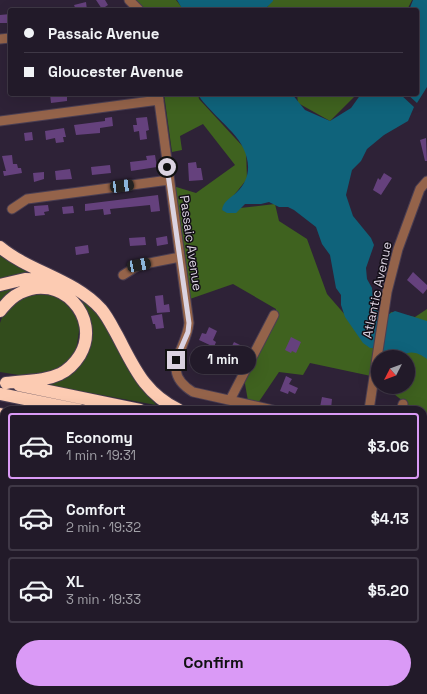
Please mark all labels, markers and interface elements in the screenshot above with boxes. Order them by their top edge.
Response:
text: Passaic Avenue [48,24,159,43]
text: Gloucester Avenue [48,62,183,81]
route start [158,158,176,176]
car [109,179,135,193]
street label: Passaic Avenue [176,194,206,292]
street label: Atlantic Avenue [358,240,396,340]
car [126,257,152,273]
callout: 1 min [190,346,256,374]
north arrow [371,350,415,394]
map controls [371,350,415,394]
route end [167,351,185,369]
text: 1 min [207,351,239,368]
icon: car [18,428,54,464]
text: Economy [66,428,133,447]
text: $3.06 [368,437,409,456]
text: 1 min · 19:31 [66,447,136,464]
icon: car [18,500,54,536]
text: Comfort [66,500,126,519]
text: $4.13 [371,509,409,528]
text: 2 min · 19:32 [66,519,141,536]
icon: car [18,572,54,608]
text: XL [66,572,84,591]
text: $5.20 [368,581,409,600]
text: 3 min · 19:33 [66,591,141,608]
button: Confirm [16,640,411,686]

